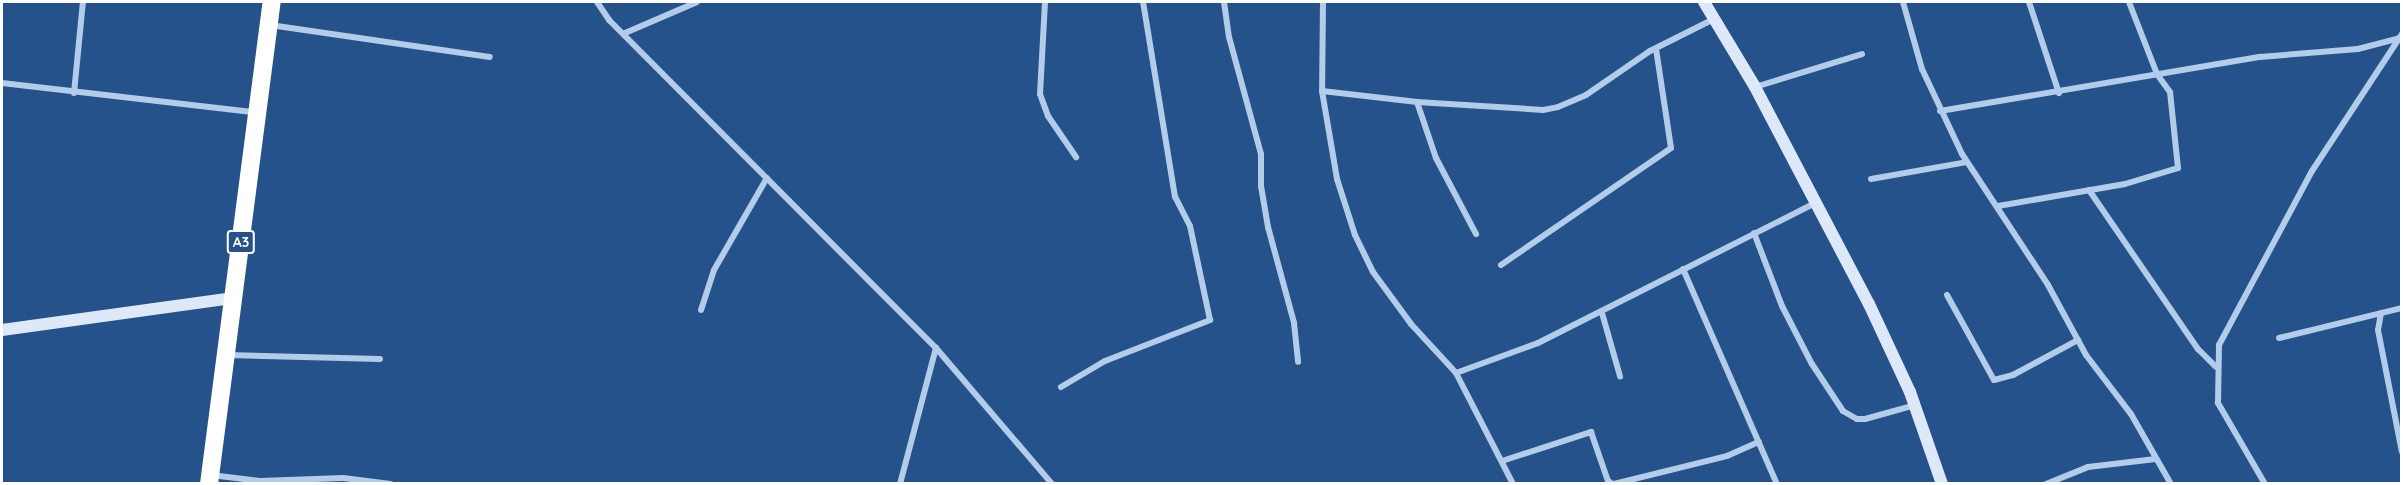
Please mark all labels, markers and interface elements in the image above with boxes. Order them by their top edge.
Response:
road number: A3 [226,231,256,253]

